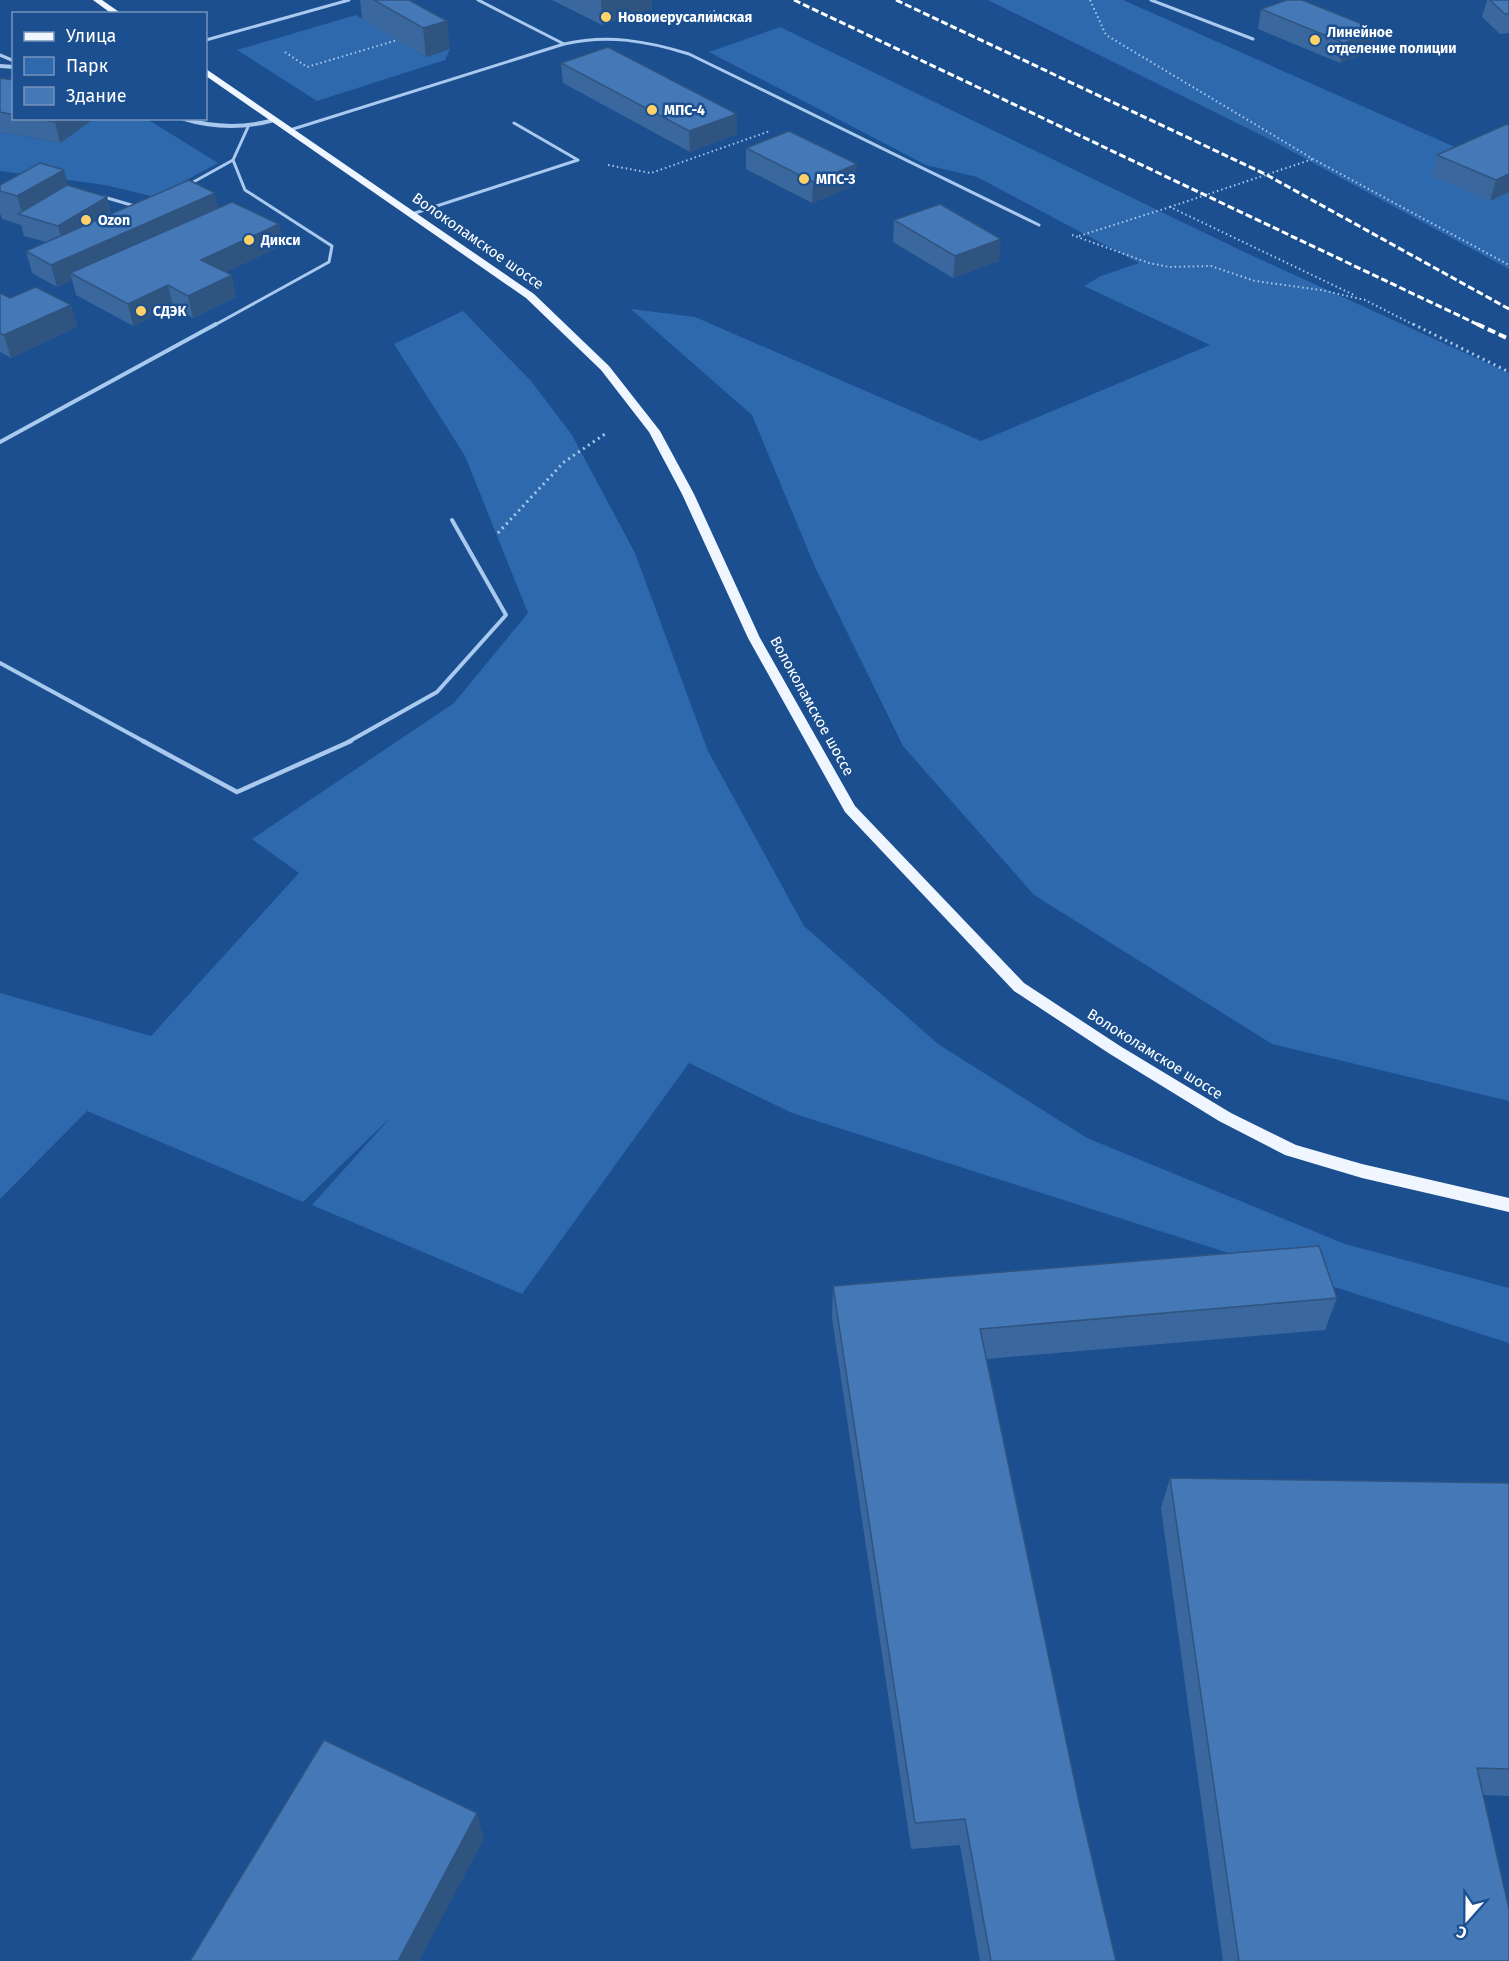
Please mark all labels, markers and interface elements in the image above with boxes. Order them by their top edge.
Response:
place label: Новоиерусалимская [618,9,752,26]
marker: Новоиерусалимская [599,10,613,24]
legend [12,12,207,120]
place label: Линейное отделение полиции [1327,24,1457,57]
text: Улица [66,25,116,47]
marker: Линейное отделение полиции [1308,33,1322,47]
text: Парк [66,55,109,77]
text: Здание [66,85,127,107]
place label: МПС-4 [664,102,705,119]
marker: МПС-4 [645,103,659,117]
place label: МПС-3 [816,171,856,188]
marker: МПС-3 [797,172,811,186]
street label: Волоколамское шоссе [409,189,547,293]
place label: Ozon [98,212,130,229]
marker: Ozon [79,213,93,227]
place label: Дикси [260,232,301,249]
marker: Дикси [242,233,256,247]
place label: СДЭК [153,303,186,320]
marker: СДЭК [134,304,148,318]
street label: Волоколамское шоссе [766,633,858,779]
street label: Волоколамское шоссе [1084,1005,1226,1103]
north arrow [1437,1889,1497,1949]
text: С [1453,1922,1470,1943]

